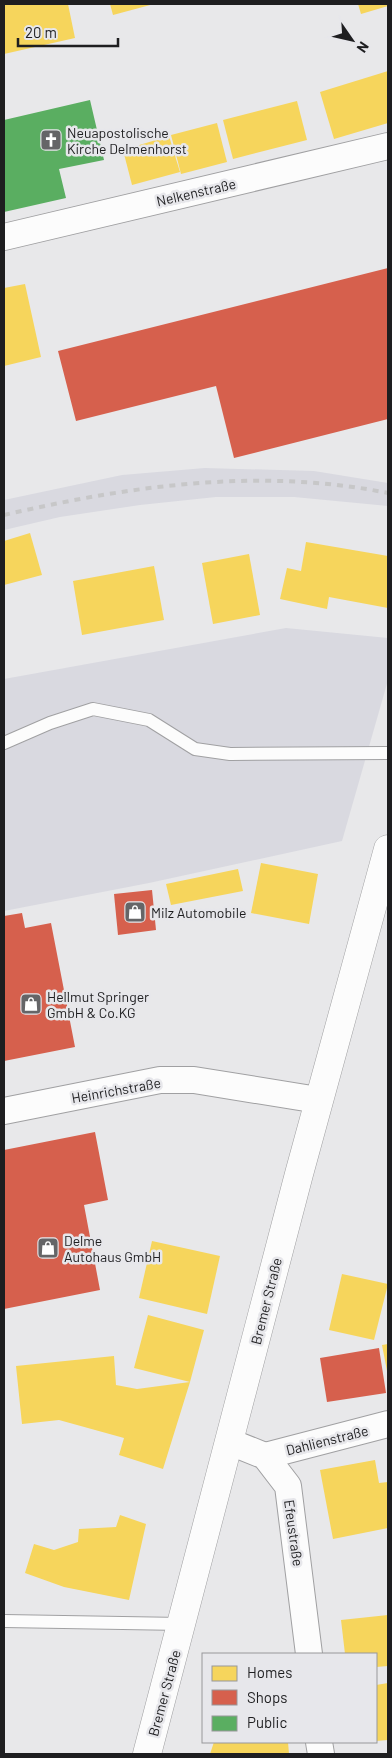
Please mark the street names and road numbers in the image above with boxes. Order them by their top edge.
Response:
street label: Nelkenstraße [155,175,237,209]
street label: Heinrichstraße [70,1074,162,1106]
street label: Bremer Straße [247,1256,285,1346]
street label: Dahlienstraße [284,1422,370,1458]
street label: Efeustraße [281,1499,307,1567]
street label: Bremer Straße [144,1648,184,1738]

